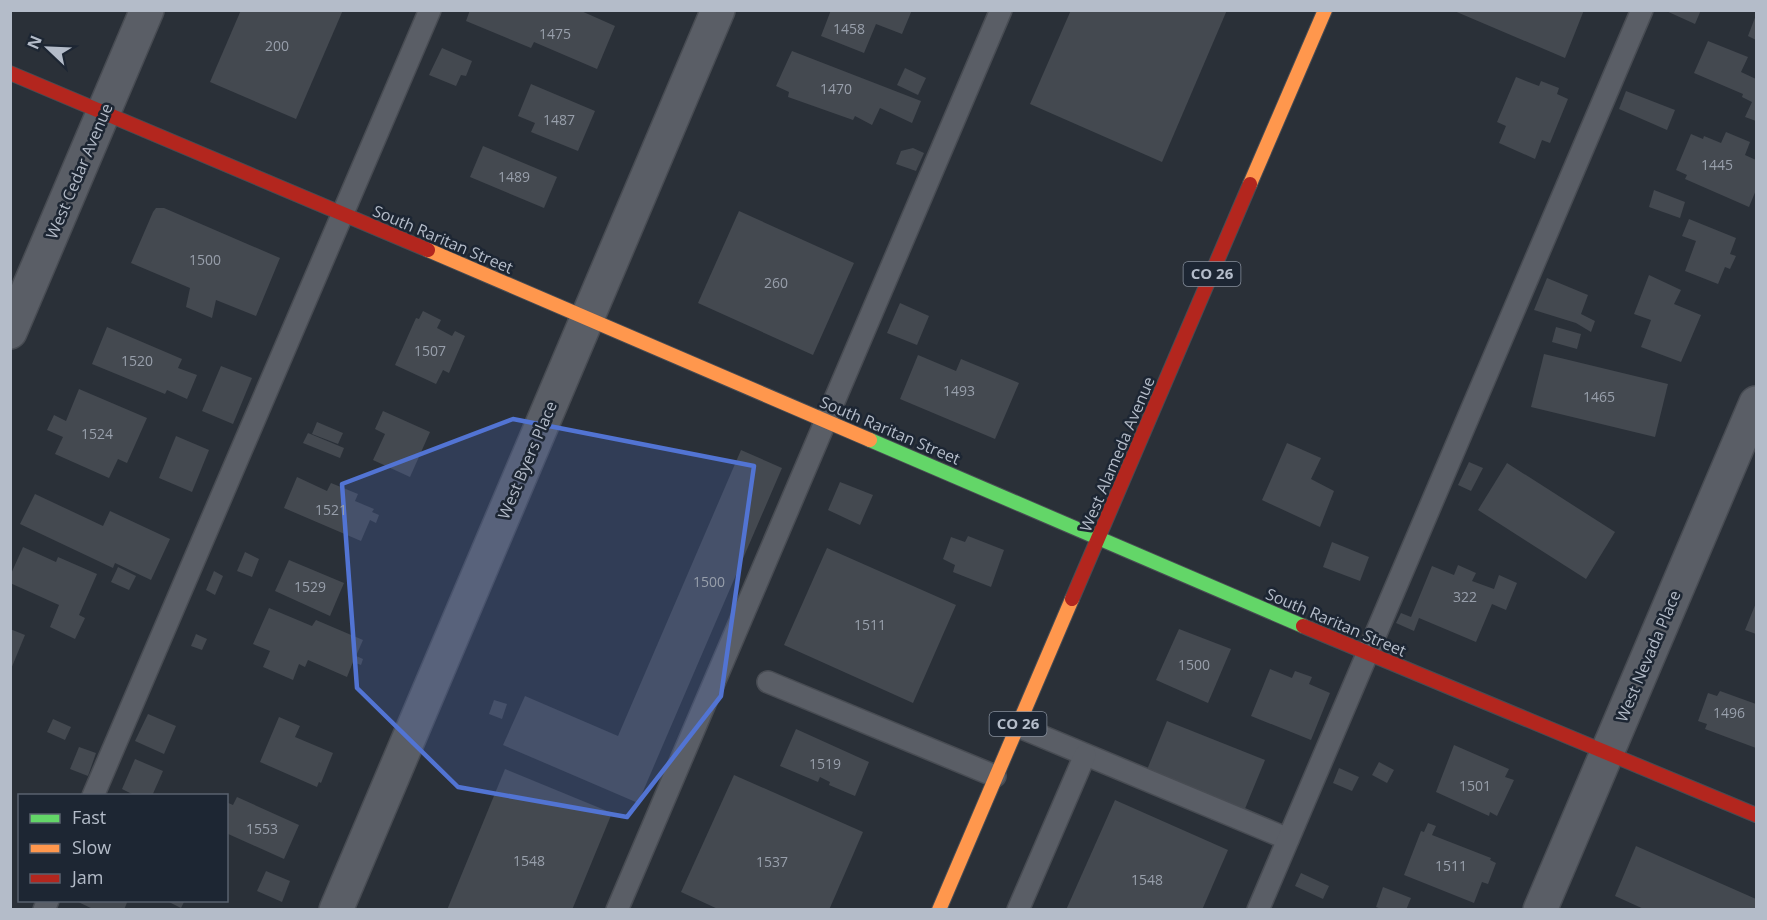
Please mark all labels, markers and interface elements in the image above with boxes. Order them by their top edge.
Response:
north arrow [18,18,78,78]
house number: 1458 [833,19,865,38]
house number: 1475 [539,24,571,43]
text: N [22,32,47,52]
house number: 200 [265,36,289,55]
house number: 1470 [820,79,852,98]
street label: West Cedar Avenue [40,100,118,242]
house number: 1487 [543,110,575,129]
house number: 1445 [1701,155,1733,174]
house number: 1489 [498,167,530,186]
street label: South Raritan Street [369,199,517,279]
house number: 1500 [189,250,221,269]
road number: CO 26 [1184,262,1240,286]
house number: 260 [764,273,788,292]
house number: 1507 [414,341,446,360]
house number: 1520 [121,351,153,370]
street label: West Alameda Avenue [1074,373,1160,535]
house number: 1493 [943,381,975,400]
house number: 1465 [1583,387,1615,406]
street label: South Raritan Street [816,390,964,470]
street label: West Byers Place [492,398,562,522]
house number: 1524 [81,424,113,443]
house number: 1521 [315,500,347,519]
house number: 1500 [693,572,725,591]
house number: 1529 [294,577,326,596]
street label: South Raritan Street [1262,582,1410,662]
house number: 322 [1453,587,1477,606]
street label: West Nevada Place [1610,587,1686,725]
house number: 1511 [854,615,886,634]
house number: 1500 [1178,655,1210,674]
house number: 1496 [1713,703,1745,722]
road number: CO 26 [990,712,1046,736]
house number: 1519 [809,754,841,773]
house number: 1501 [1459,776,1491,795]
legend [18,794,228,902]
text: Fast [72,805,106,829]
house number: 1553 [246,819,278,838]
text: Slow [72,835,111,859]
house number: 1548 [513,851,545,870]
house number: 1537 [756,852,788,871]
house number: 1511 [1435,856,1467,875]
text: Jam [70,865,104,889]
house number: 1548 [1131,870,1163,889]

